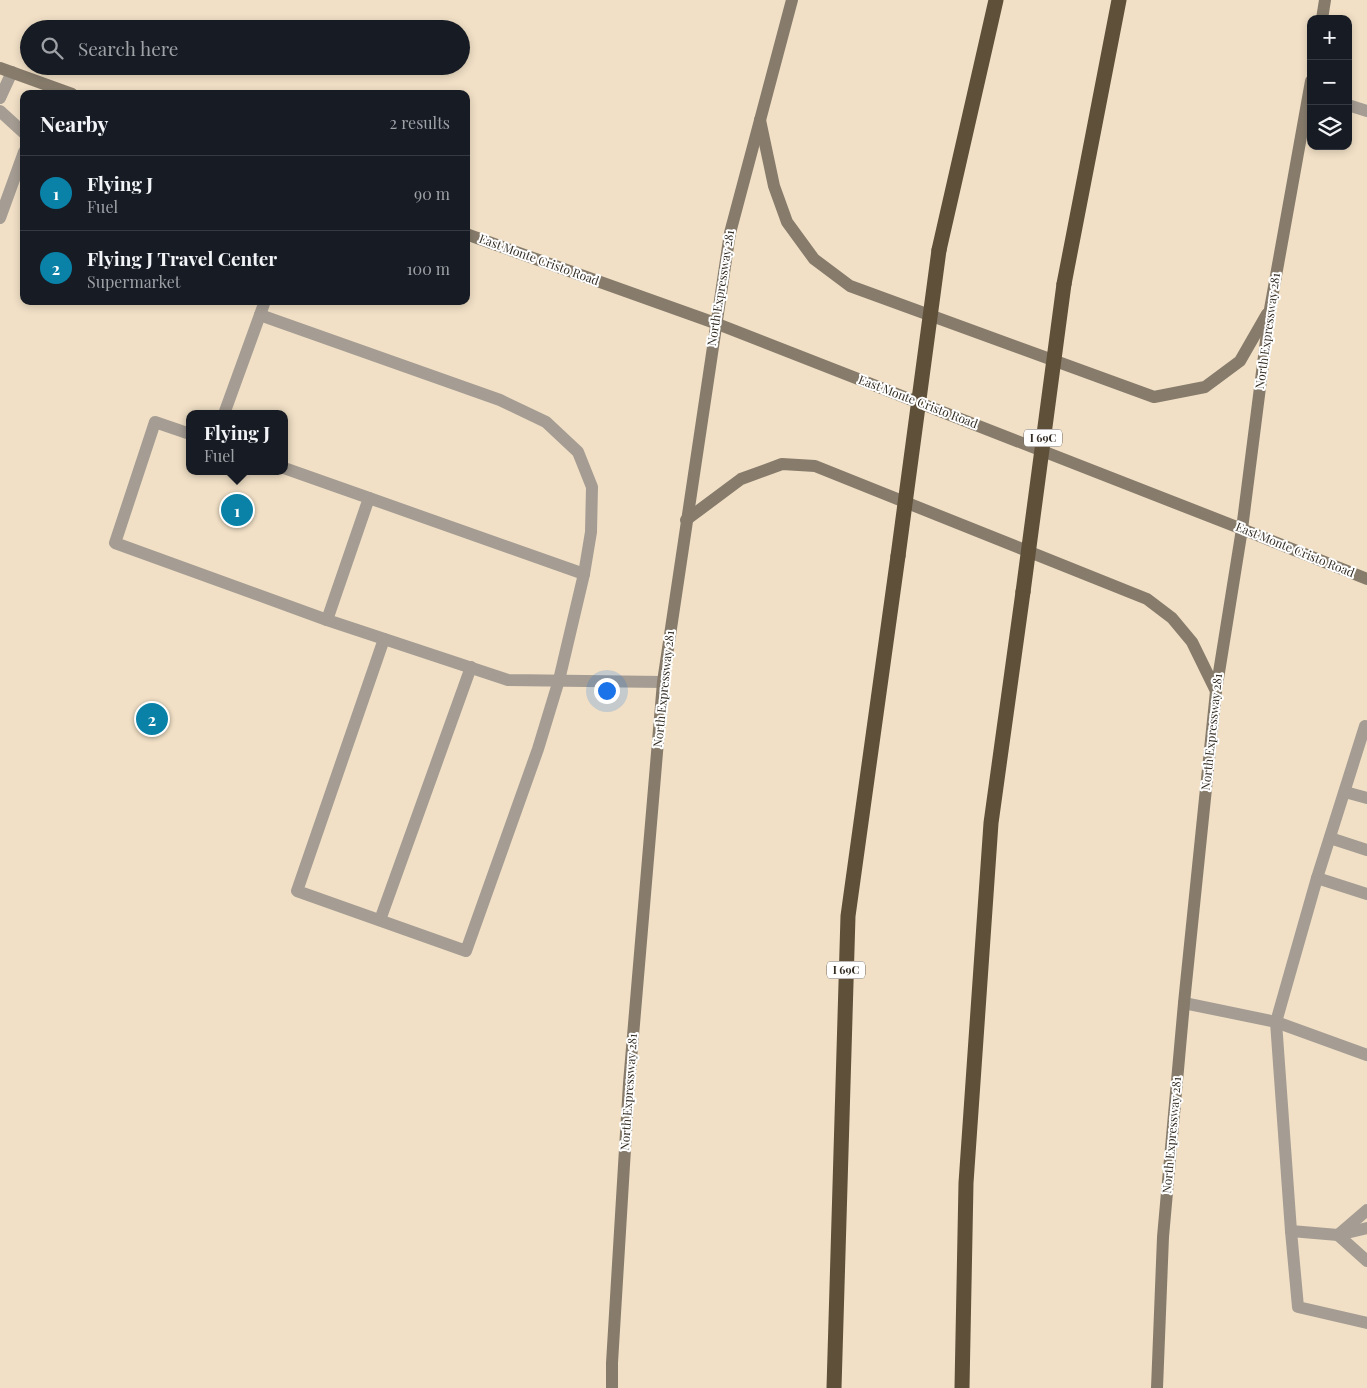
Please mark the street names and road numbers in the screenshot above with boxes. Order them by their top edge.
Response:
street label: North Expressway 281 [703,228,737,347]
street label: East Monte Cristo Road [477,230,602,288]
street label: North Expressway 281 [1251,271,1283,390]
street label: East Monte Cristo Road [856,371,980,431]
road number: I 69C [1024,429,1062,446]
street label: East Monte Cristo Road [1234,518,1357,580]
street label: North Expressway 281 [649,629,677,748]
street label: North Expressway 281 [1197,672,1225,791]
road number: I 69C [827,962,865,978]
street label: North Expressway 281 [616,1032,640,1151]
street label: North Expressway 281 [1158,1075,1184,1194]

